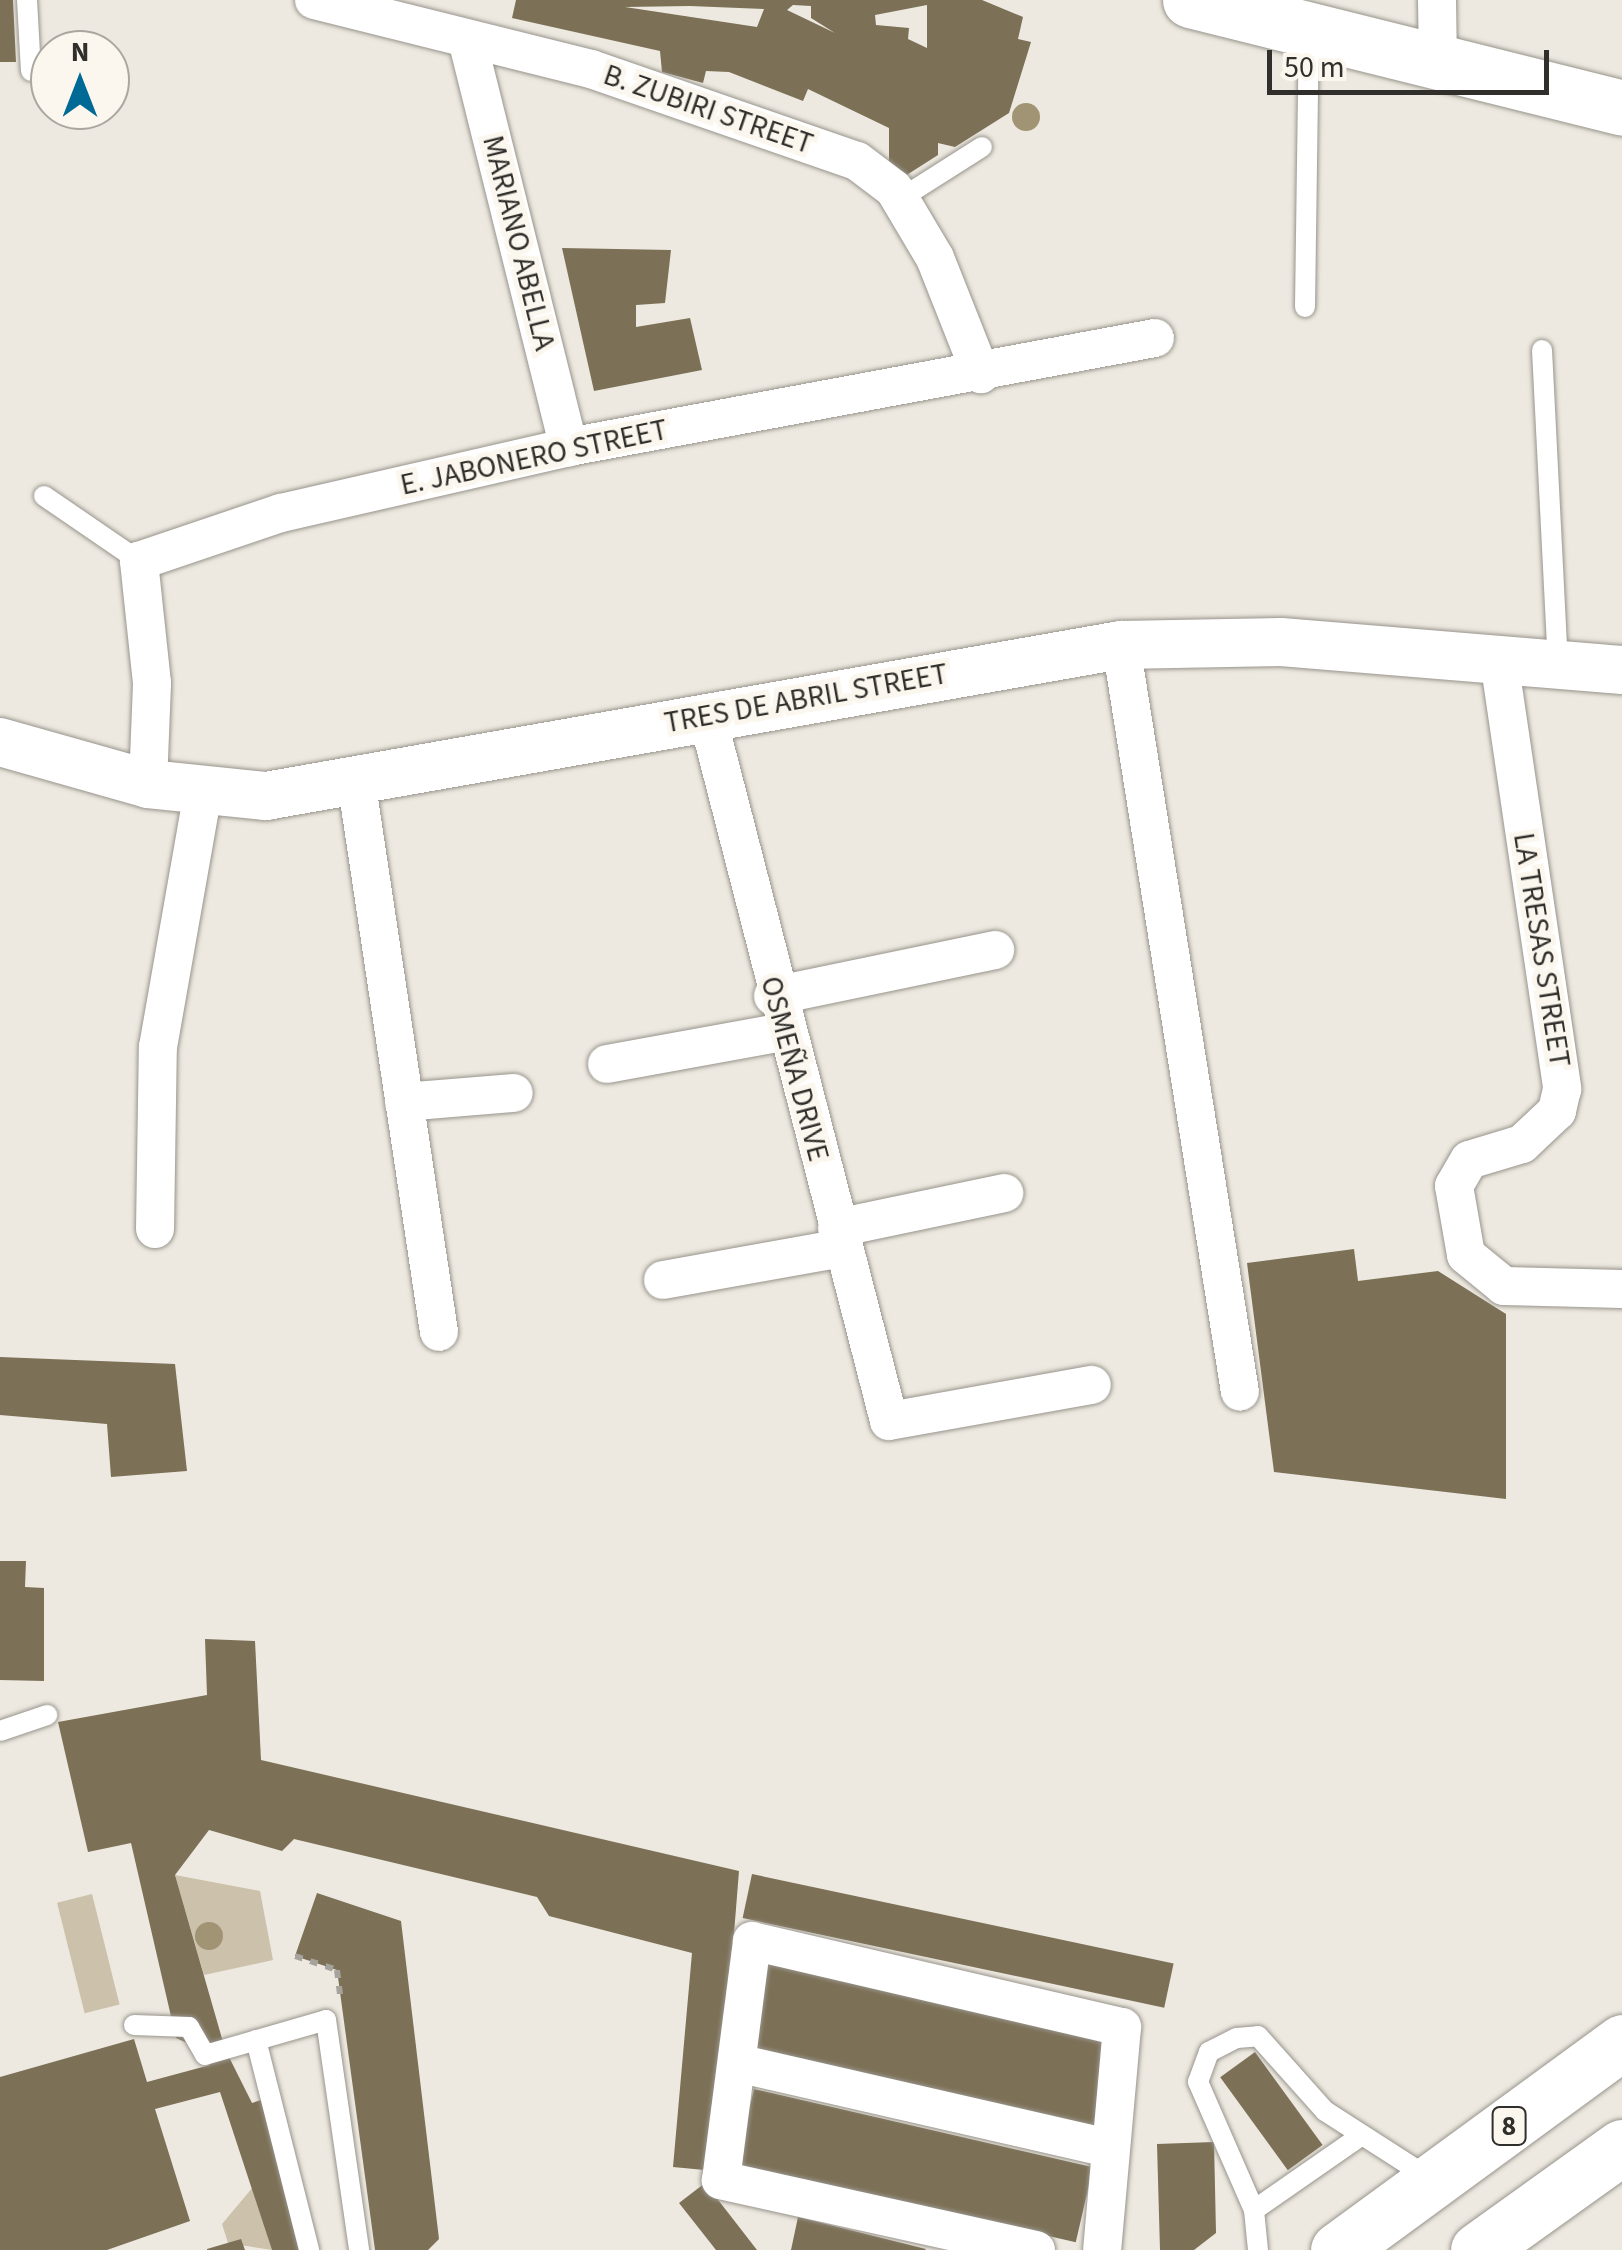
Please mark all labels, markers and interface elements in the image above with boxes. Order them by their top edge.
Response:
north arrow [30,30,130,130]
scale bar [1272,30,1554,92]
text: N [71,32,89,72]
text: 50 m [1284,46,1345,89]
street label: B. ZUBIRI STREET [599,57,817,163]
street label: MARIANO ABELLA [474,132,562,354]
street label: E. JABONERO STREET [397,412,671,504]
street label: TRES DE ABRIL STREET [662,656,950,742]
street label: LA TRESAS STREET [1505,830,1577,1070]
street label: OSMEÑA DRIVE [752,973,836,1165]
road number: 8 [1492,2103,1526,2149]

